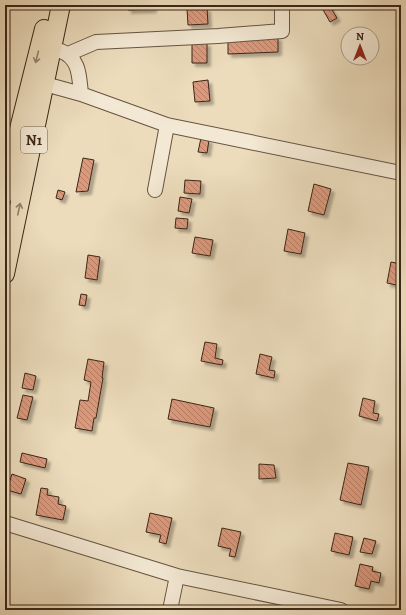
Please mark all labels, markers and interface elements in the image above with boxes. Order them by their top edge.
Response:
north arrow [340,26,380,66]
text: N [356,29,364,44]
one-way arrow [33,50,41,63]
road number: N1 [21,127,47,153]
one-way arrow [15,203,23,216]

